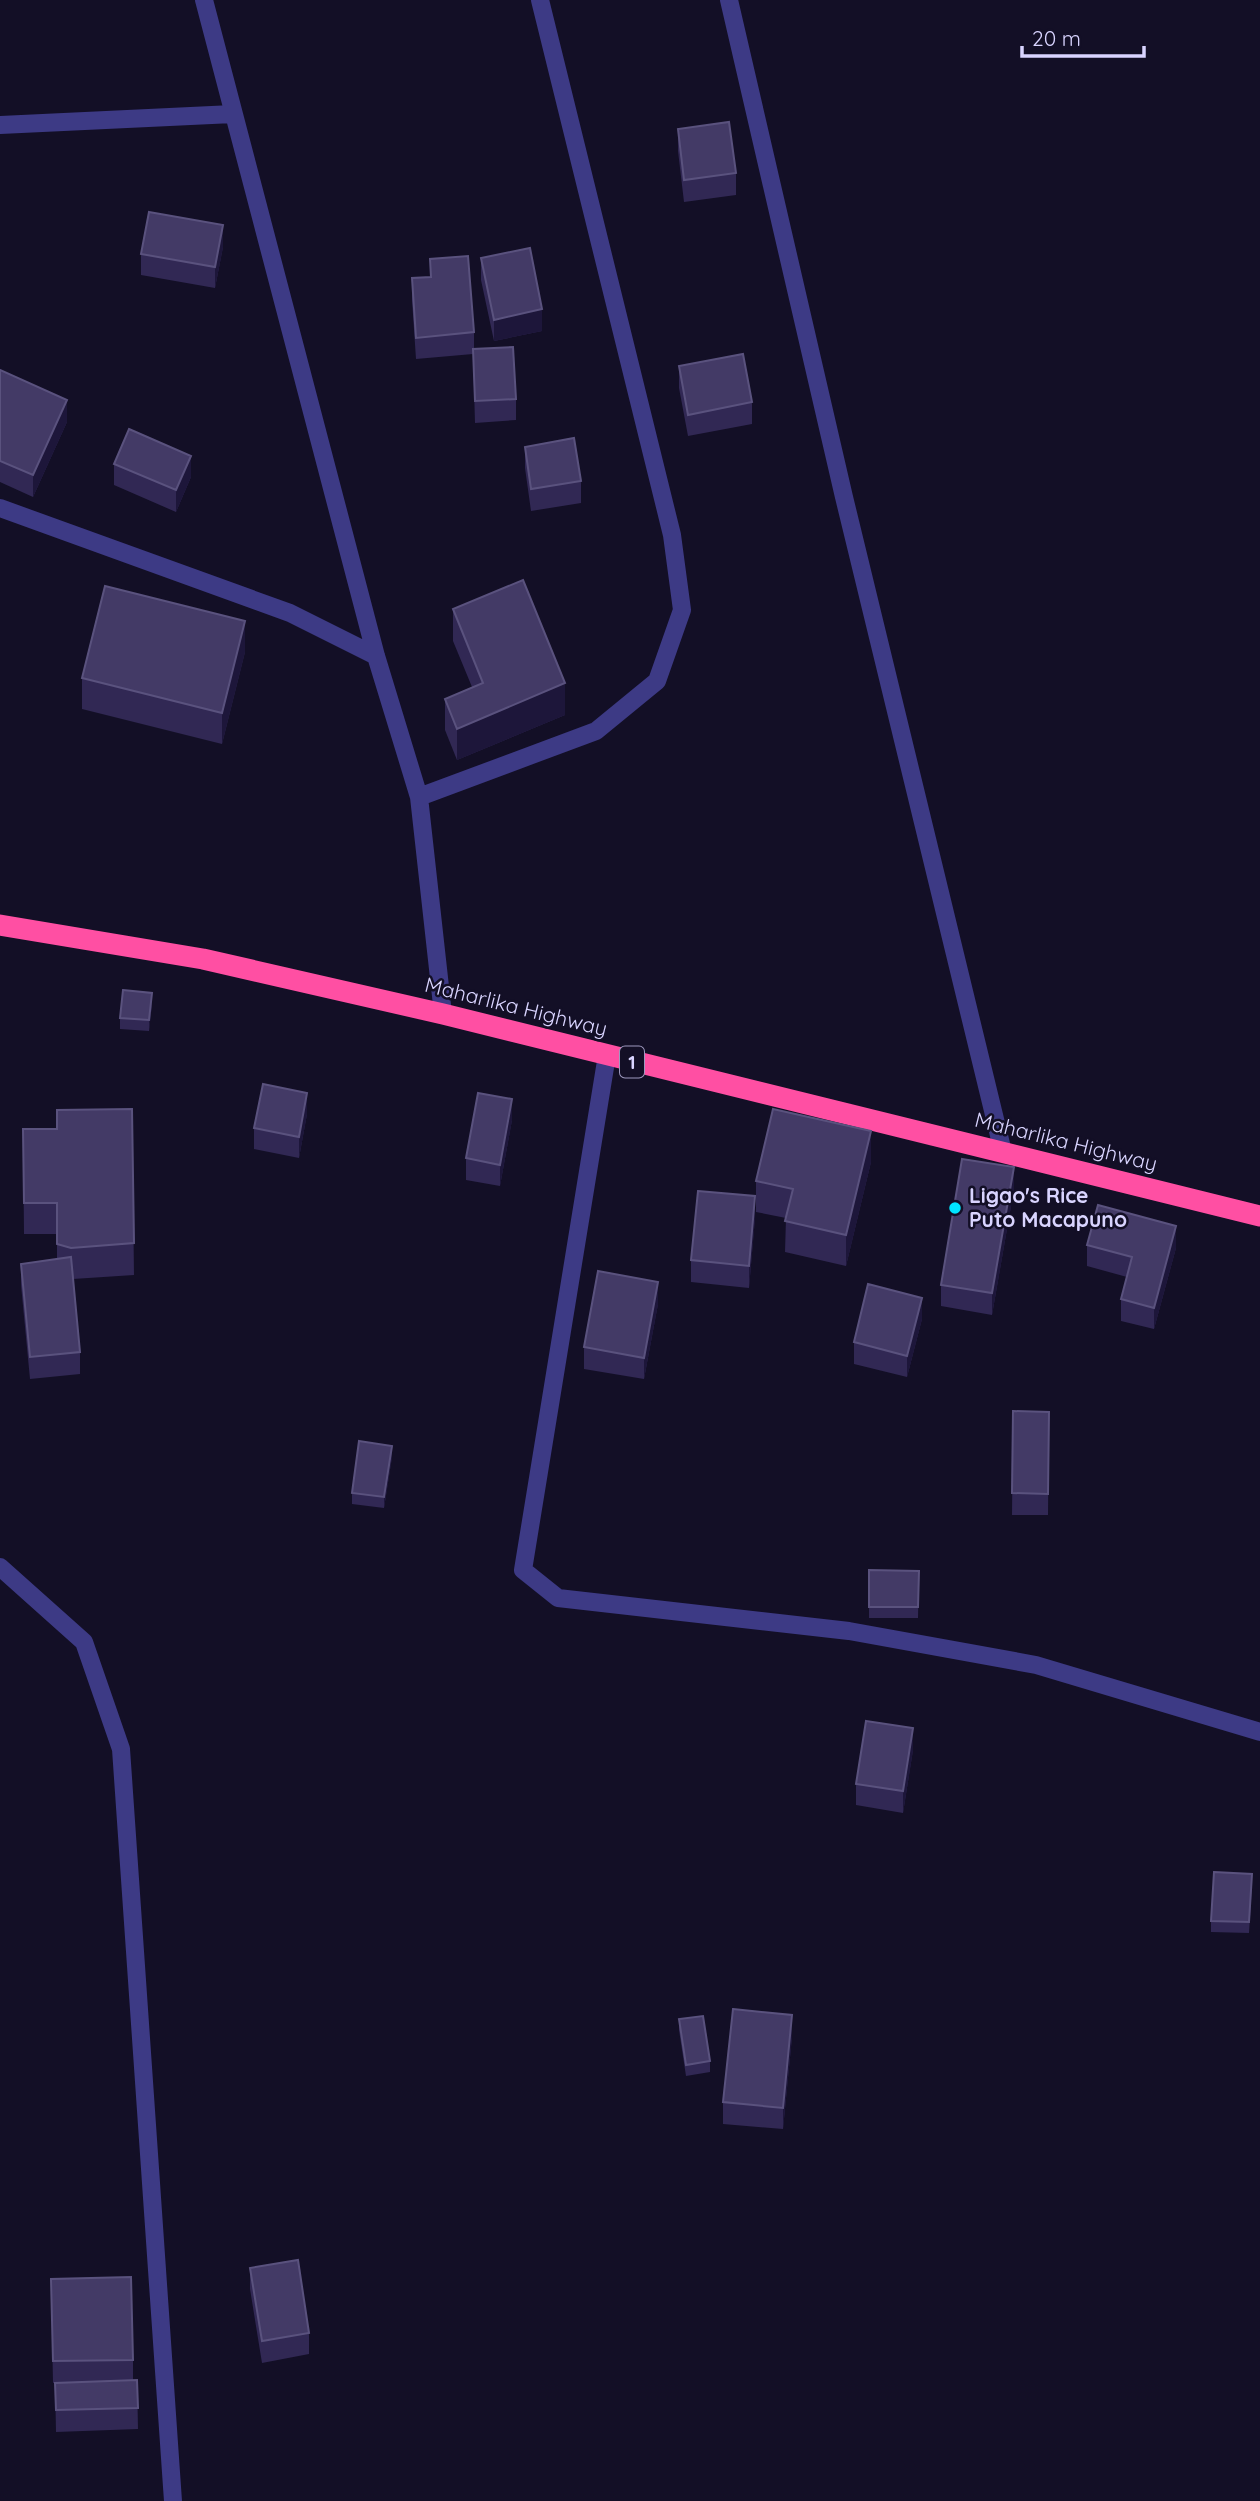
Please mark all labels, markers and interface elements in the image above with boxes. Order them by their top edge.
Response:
scale bar [1022,14,1144,58]
text: 20 m [1032,25,1081,51]
street label: Maharlika Highway [422,971,610,1041]
road number: 1 [620,1046,644,1078]
street label: Maharlika Highway [972,1106,1160,1176]
place label: Ligao's Rice Puto Macapuno [969,1182,1127,1232]
marker: Ligao's Rice Puto Macapuno [947,1200,963,1216]

